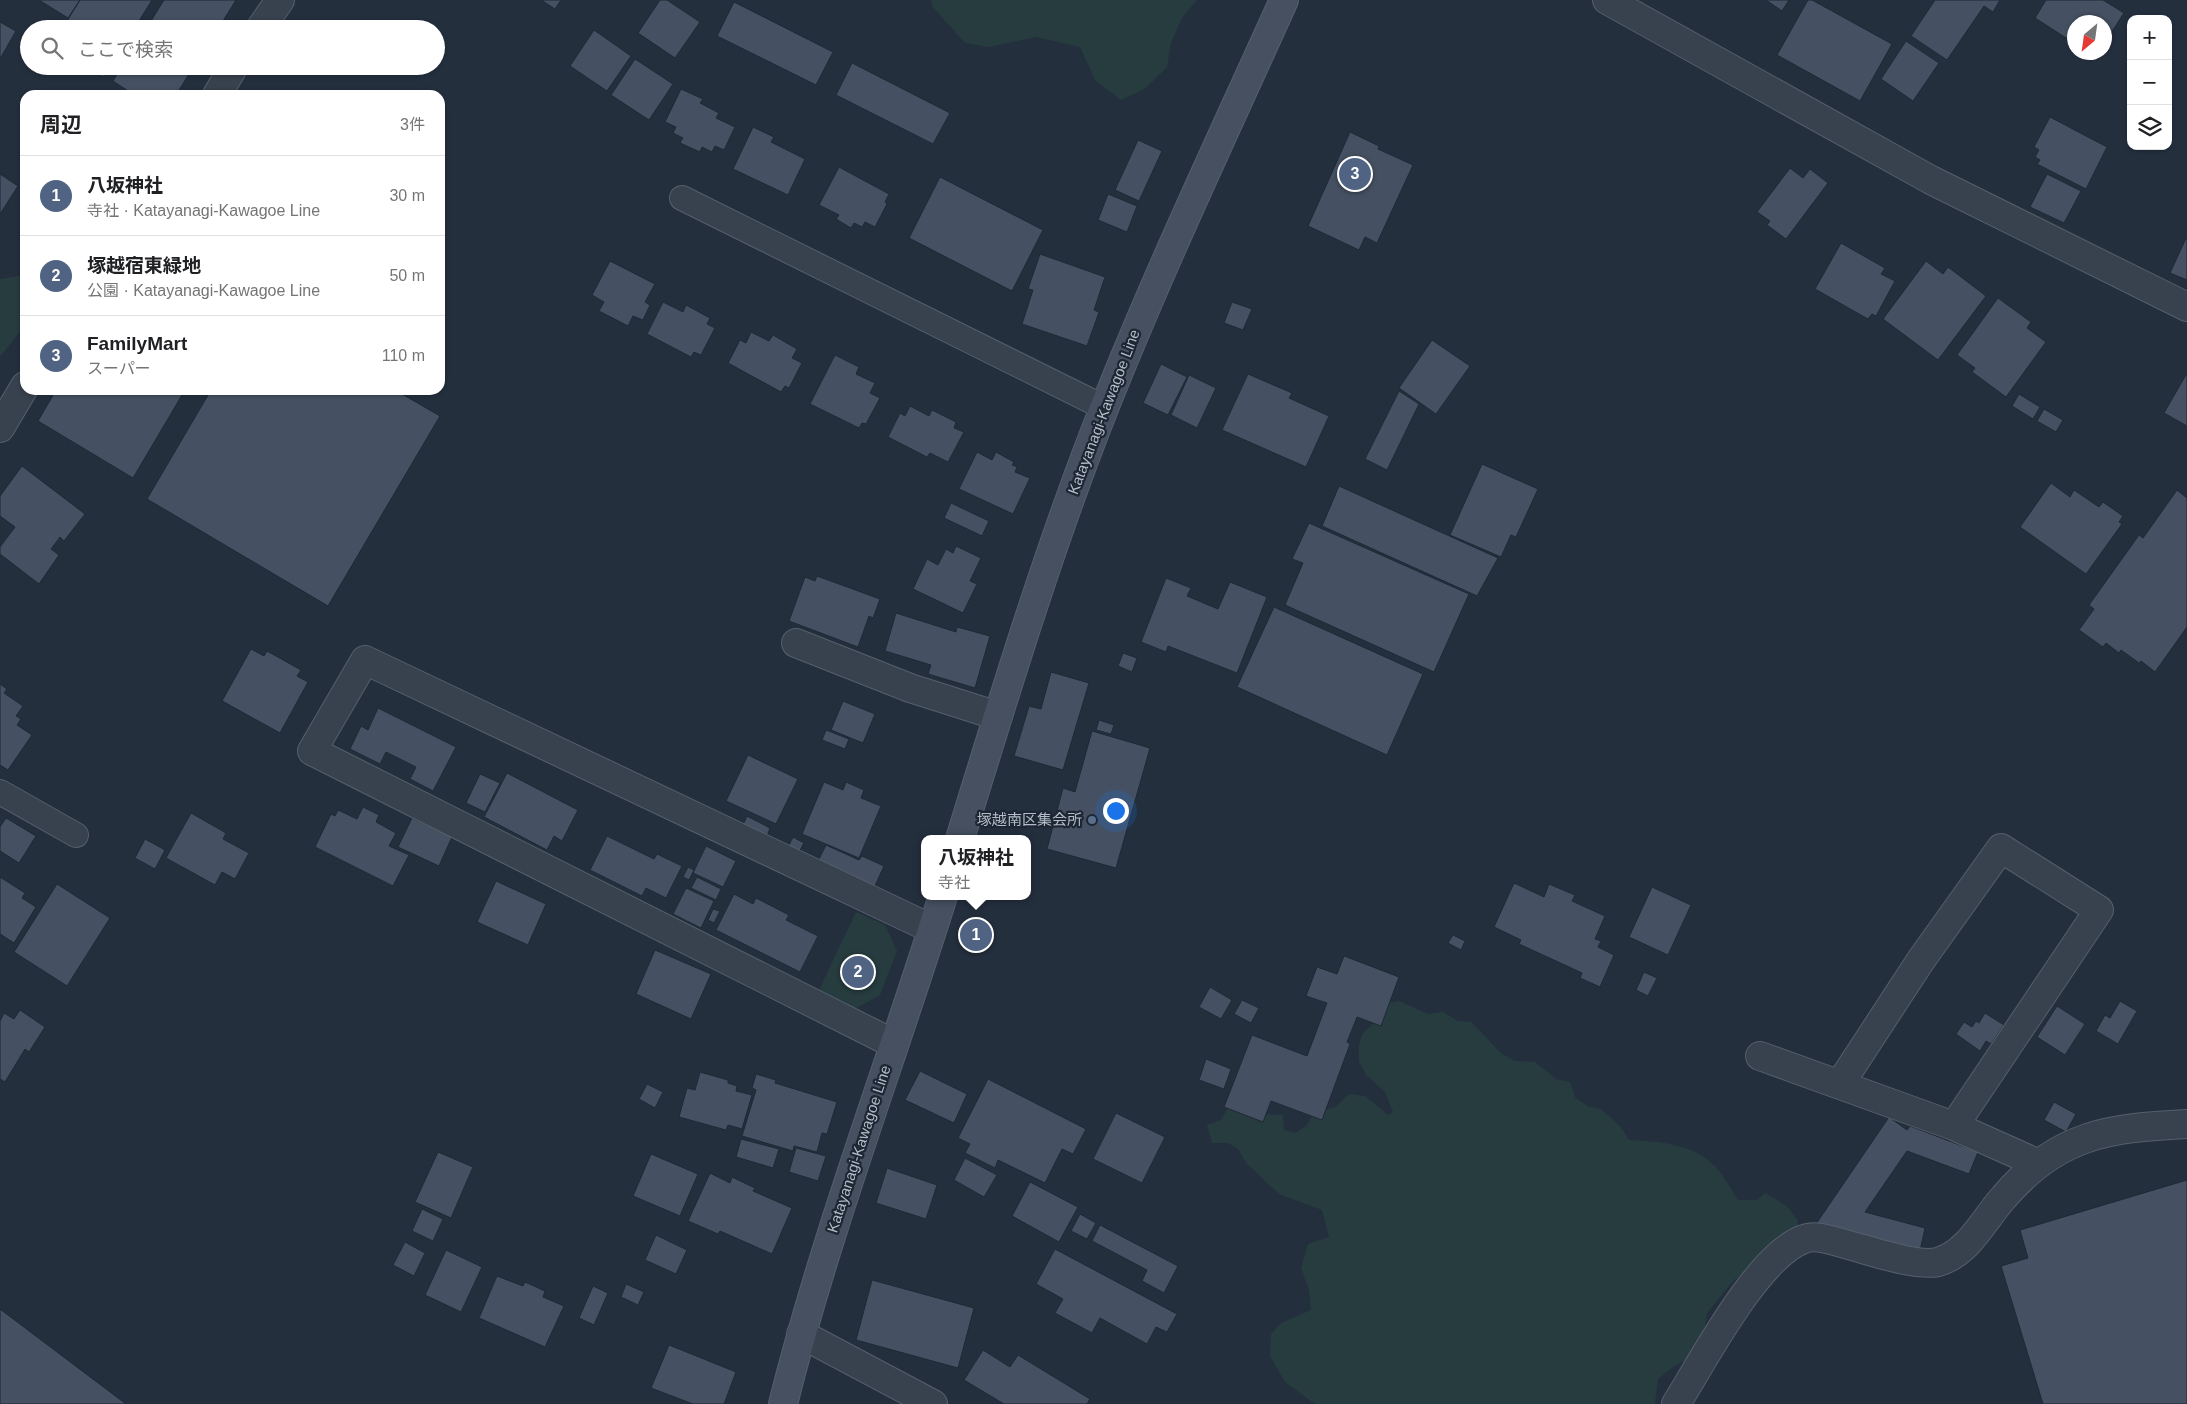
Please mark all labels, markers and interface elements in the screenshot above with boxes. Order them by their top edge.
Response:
north arrow [2067,15,2112,60]
map controls [2127,15,2172,150]
button: + [2127,15,2172,60]
search box [20,20,445,75]
icon: search [38,34,66,62]
text: ここで検索 [78,39,173,60]
button: − [2127,60,2172,105]
button: layers [2127,105,2172,150]
text: 周辺 [40,113,82,136]
text: 3件 [400,116,425,133]
pin: 3 [1339,155,1371,193]
text: 八坂神社 [87,175,163,196]
text: 1 [52,187,60,204]
text: 30 m [389,187,425,204]
text: 寺社 · Katayanagi-Kawagoe Line [87,202,320,219]
text: 塚越宿東緑地 [87,255,201,276]
text: 2 [52,267,60,284]
text: 50 m [389,267,425,284]
text: 公園 · Katayanagi-Kawagoe Line [87,282,320,299]
street label: Katayanagi-Kawagoe Line [1064,327,1143,497]
text: FamilyMart [87,333,187,354]
text: 3 [52,347,60,364]
text: 110 m [382,347,425,364]
text: スーパー [87,360,151,377]
your location [1103,798,1129,824]
place label: 塚越南区集会所 [977,811,1082,828]
marker: 塚越南区集会所 [1086,814,1098,826]
popup [921,835,1031,900]
text: 八坂神社 [938,847,1014,868]
text: 寺社 [938,874,970,891]
pin: 1 [960,916,992,954]
pin: 2 [842,953,874,991]
street label: Katayanagi-Kawagoe Line [823,1063,894,1235]

